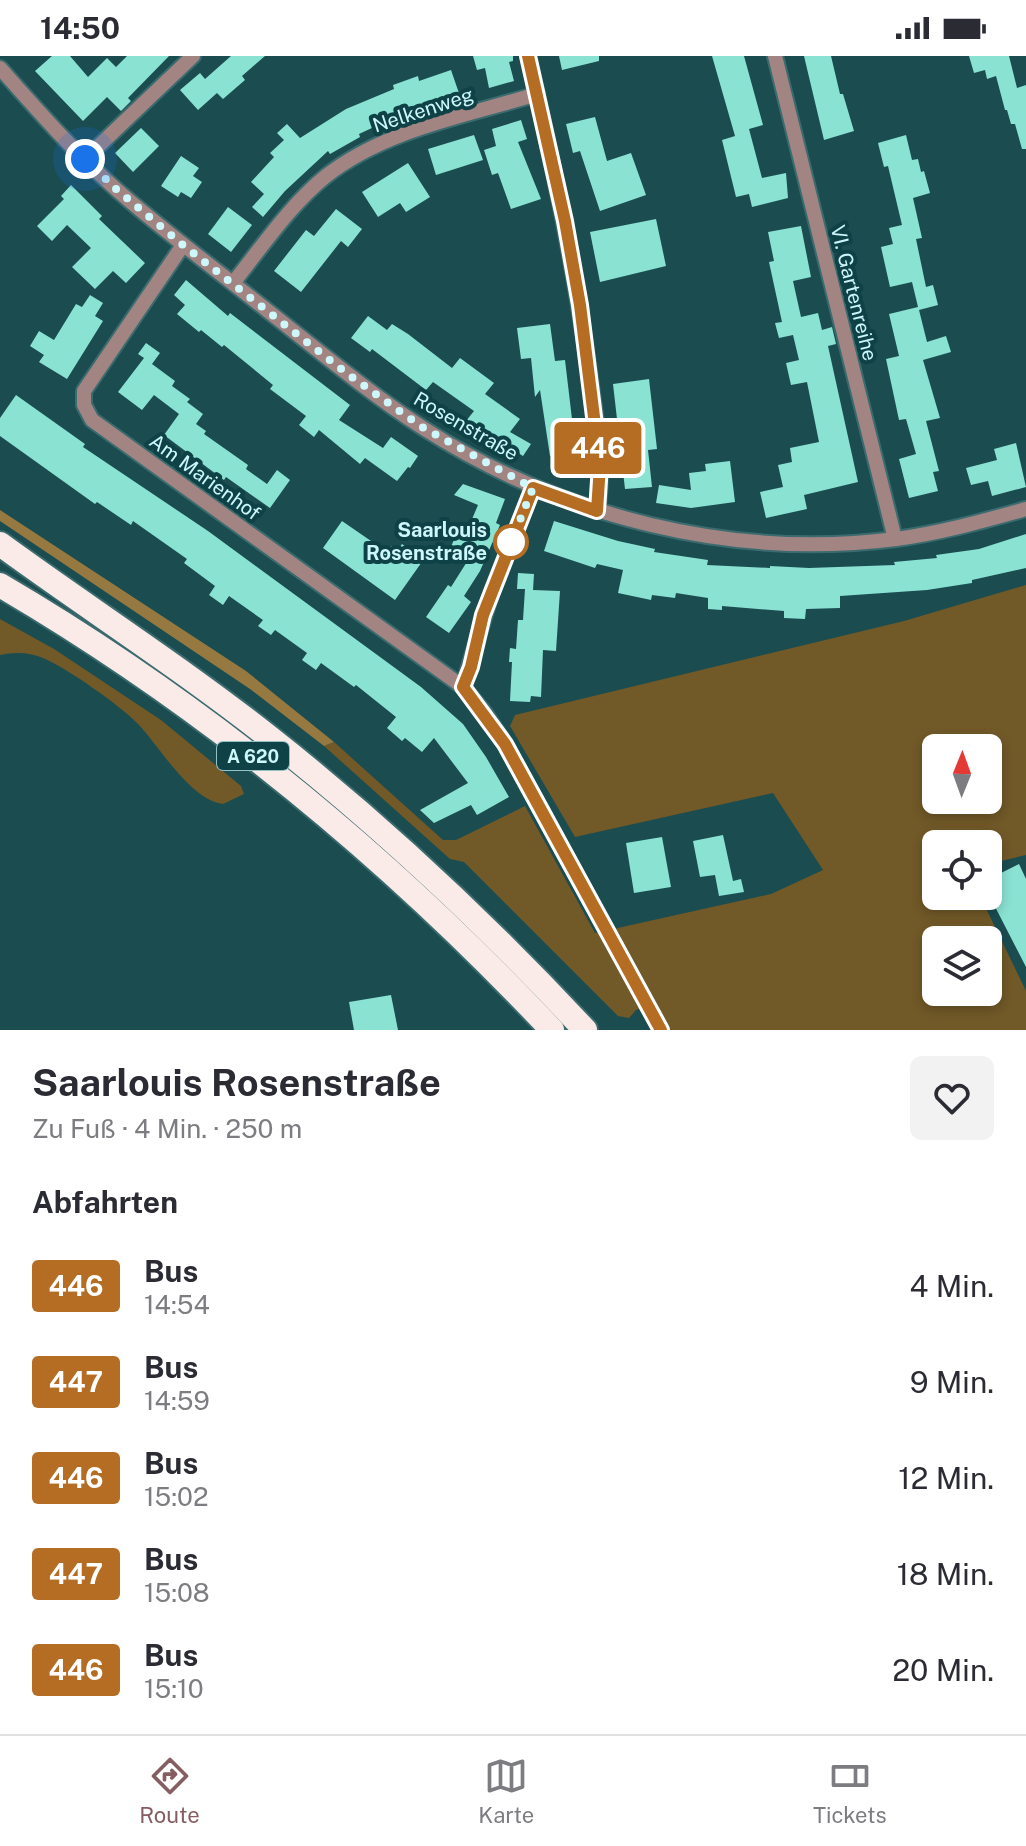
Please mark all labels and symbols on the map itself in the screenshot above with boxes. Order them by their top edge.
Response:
street label: Nelkenweg [370,82,476,138]
your location [65,139,105,179]
street label: VI. Gartenreihe [826,223,882,363]
street label: Rosenstraße [409,386,523,466]
line badge: 446 [552,422,644,474]
street label: Am Marienhof [145,429,265,525]
place label: Saarlouis Rosenstraße [366,518,487,565]
marker: Saarlouis Rosenstraße [494,525,528,559]
north arrow [922,734,1002,814]
road number: A 620 [217,742,289,770]

